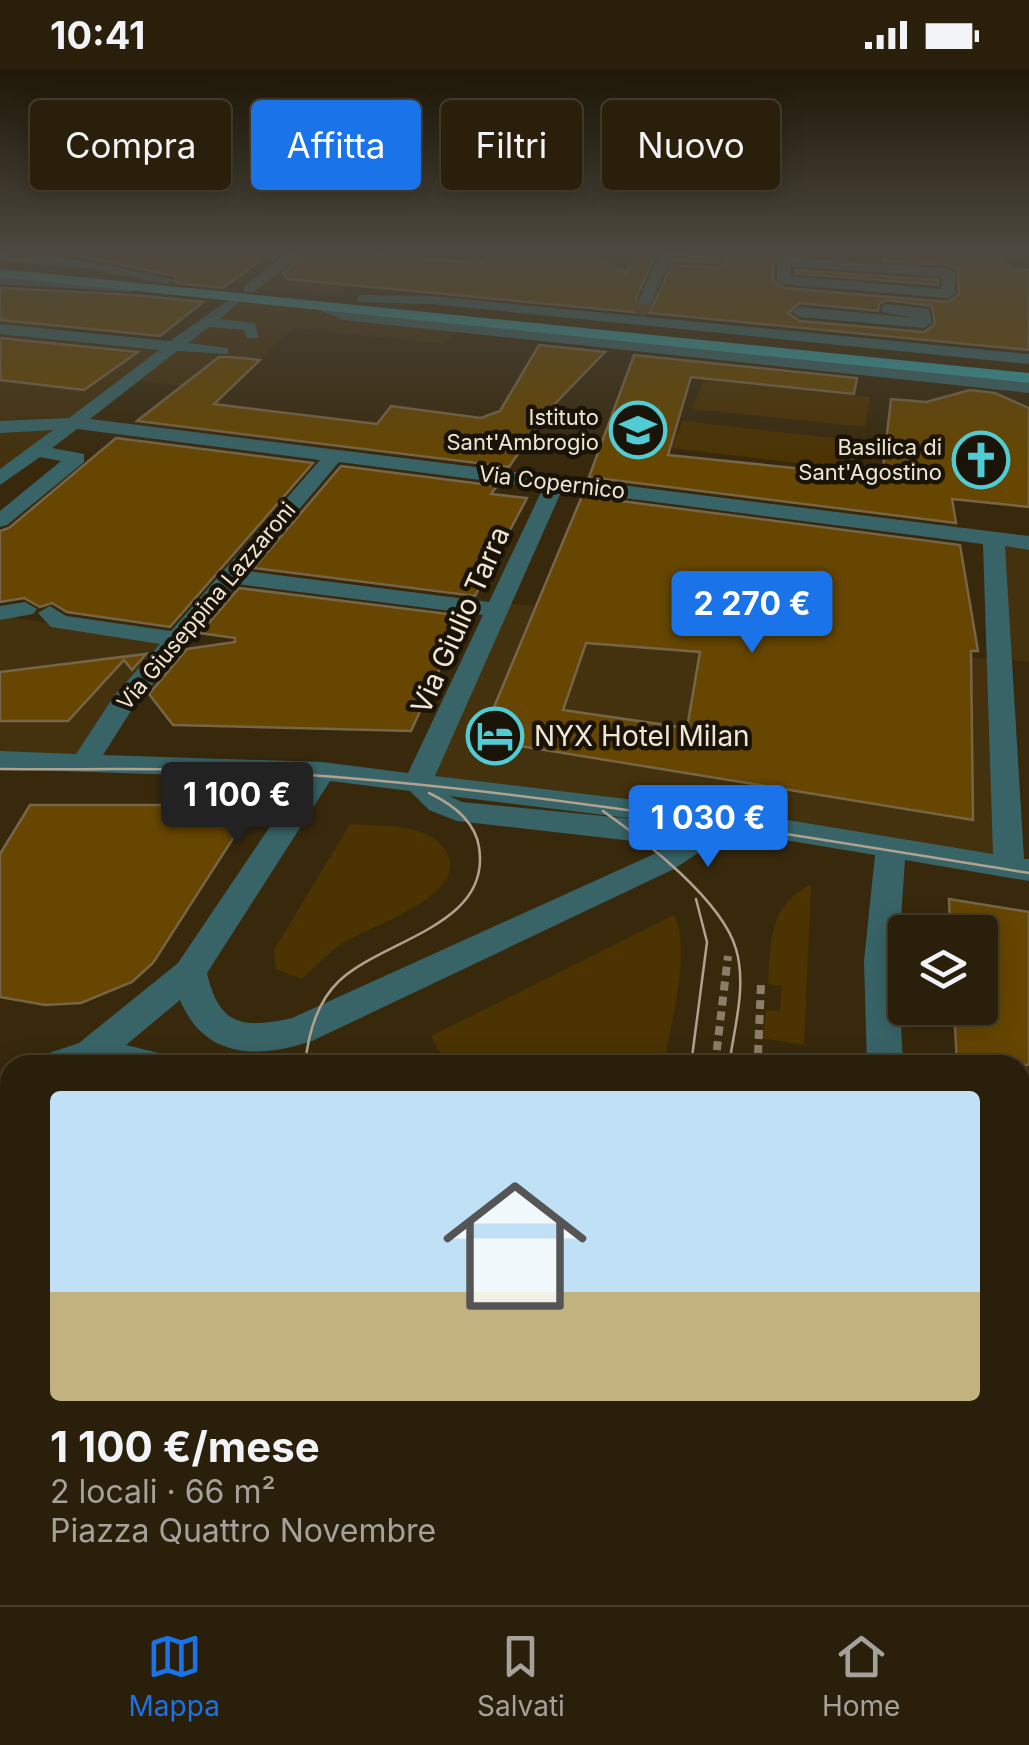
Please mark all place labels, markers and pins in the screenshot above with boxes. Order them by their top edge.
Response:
school or university icon: Istituto Sant'Ambrogio [608,400,668,460]
place label: Istituto Sant'Ambrogio [446,404,599,455]
church icon: Basilica di Sant'Agostino [951,430,1011,490]
place label: Basilica di Sant'Agostino [798,434,942,485]
pin: 2 270 € [660,571,844,656]
hotel icon: NYX Hotel Milan [465,706,525,766]
place label: NYX Hotel Milan [534,719,750,753]
pin: 1 100 € [145,762,329,847]
pin: 1 030 € [616,785,800,870]

